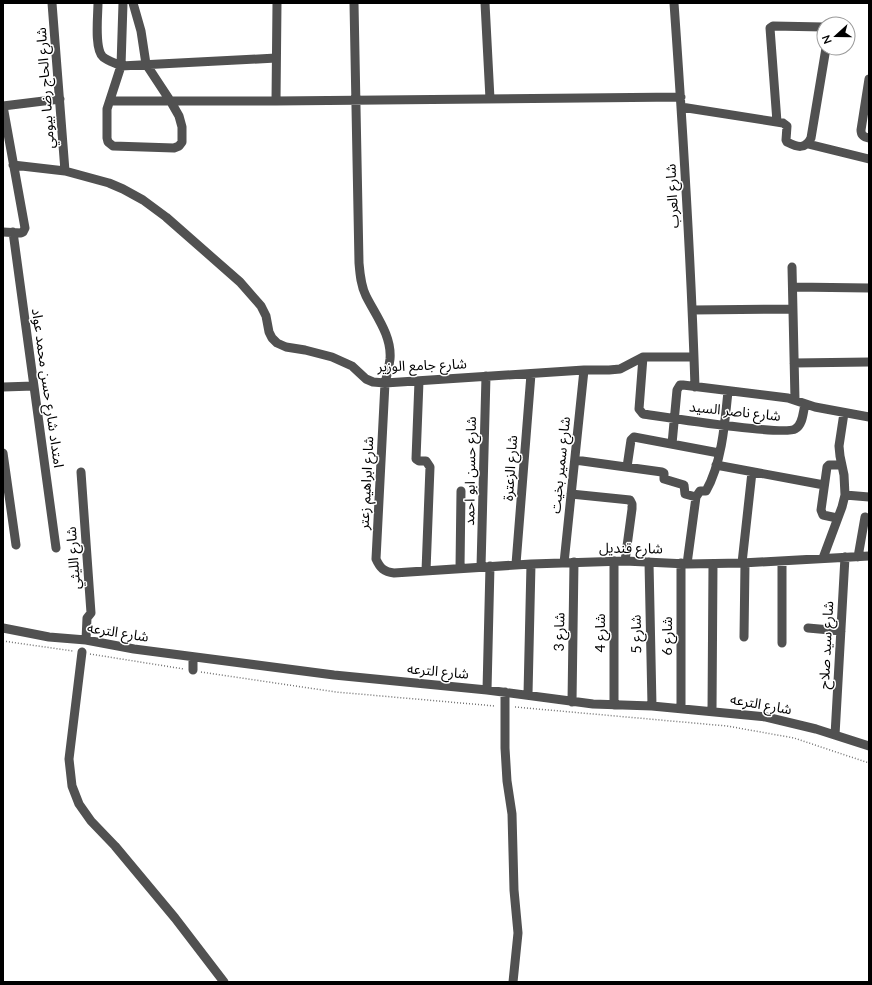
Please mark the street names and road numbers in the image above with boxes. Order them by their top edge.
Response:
street label: شارع الحاج رضا بيومي [32,27,60,149]
street label: شارع العرب [661,163,685,229]
street label: امتداد شارع حسن محمد عواد [26,307,68,469]
street label: شارع جامع الوزير [376,354,467,378]
street label: شارع ناصر السيد [688,397,782,427]
street label: شارع حسن ابو احمد [460,416,482,526]
street label: شارع سمير بخيت [546,416,576,515]
street label: شارع الزعترة [499,434,523,502]
street label: شارع ابراهيم زعتر [355,436,379,531]
street label: شارع الليثي [62,526,86,590]
street label: شارع قنديل [599,538,663,560]
street label: شارع سيد صلاح [815,601,839,690]
street label: شارع 3 [550,612,570,652]
street label: شارع 4 [591,613,611,653]
street label: شارع 5 [627,614,647,654]
street label: شارع 6 [658,616,678,656]
street label: شارع الترعه [86,618,150,648]
street label: شارع الترعه [406,659,470,685]
street label: شارع الترعه [729,690,793,720]

